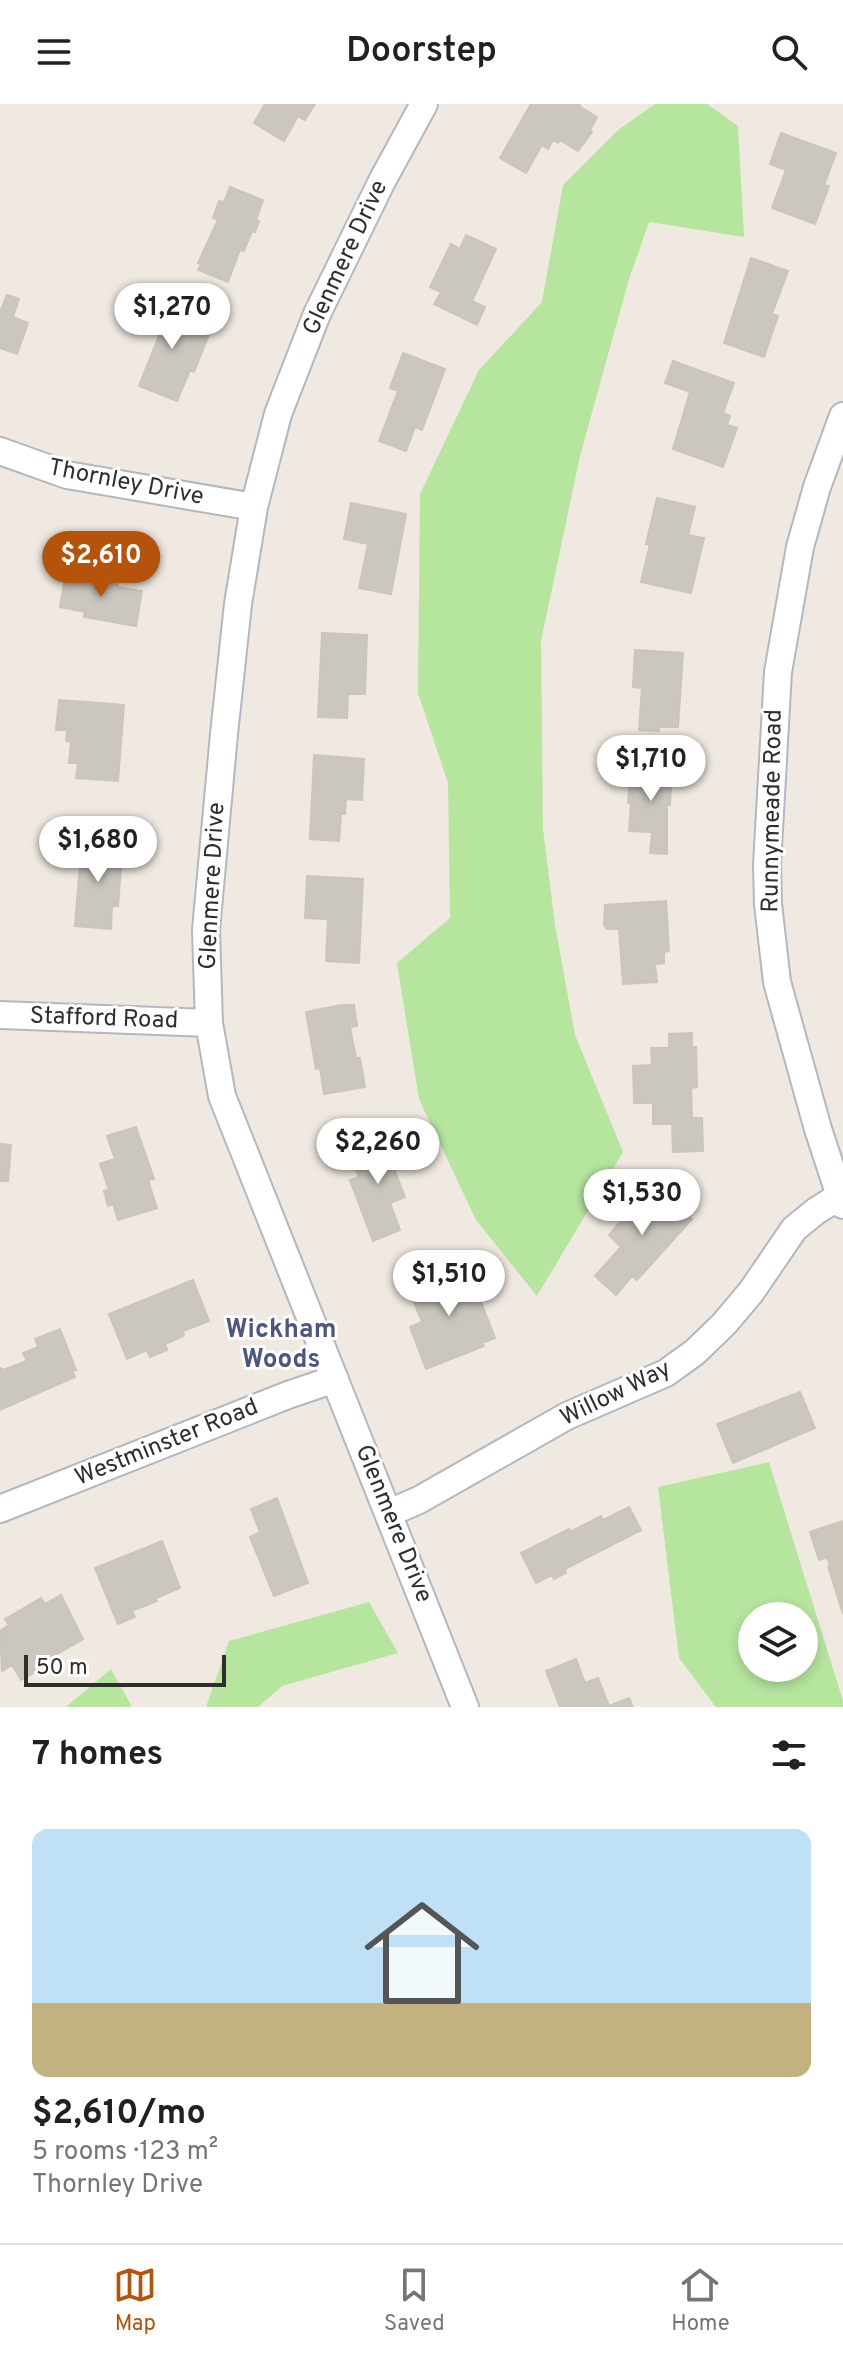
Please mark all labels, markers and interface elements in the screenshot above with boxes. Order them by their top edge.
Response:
text: Doorstep [346,29,497,75]
icon: menu [32,30,76,74]
icon: search [767,30,811,74]
street label: Glenmere Drive [297,176,395,340]
pin: $1,270 [107,283,237,351]
text: $1,270 [132,292,212,325]
street label: Thornley Drive [46,453,206,513]
pin: $2,610 [36,531,166,599]
text: $2,610 [60,540,142,573]
street label: Runnymeade Road [756,709,790,913]
pin: $1,710 [586,735,716,803]
text: $1,710 [615,744,687,777]
street label: Glenmere Drive [194,801,232,971]
pin: $1,680 [33,816,163,884]
text: $1,680 [57,825,139,858]
street label: Stafford Road [29,1001,179,1037]
pin: $2,260 [313,1118,443,1186]
text: $2,260 [334,1127,422,1160]
pin: $1,530 [577,1169,707,1237]
text: $1,530 [602,1178,683,1211]
pin: $1,510 [384,1250,514,1318]
text: $1,510 [411,1259,487,1292]
district label: Wickham Woods [226,1314,336,1377]
street label: Willow Way [556,1354,676,1434]
street label: Westminster Road [71,1393,263,1493]
street label: Glenmere Drive [348,1441,438,1607]
map controls [738,1602,818,1682]
button: layers [738,1602,818,1682]
scale bar [24,1651,226,1687]
text: 50 m [36,1655,88,1682]
icon: filters [767,1733,811,1777]
text: 7 homes [32,1734,163,1777]
icon: home [350,1881,494,2025]
text: $2,610/mo [32,2093,206,2136]
text: 5 rooms · 123 m² [32,2136,218,2169]
text: Thornley Drive [32,2169,203,2202]
tab: Map [113,2263,157,2338]
tab: Saved [384,2263,445,2338]
tab: Home [671,2263,730,2338]

